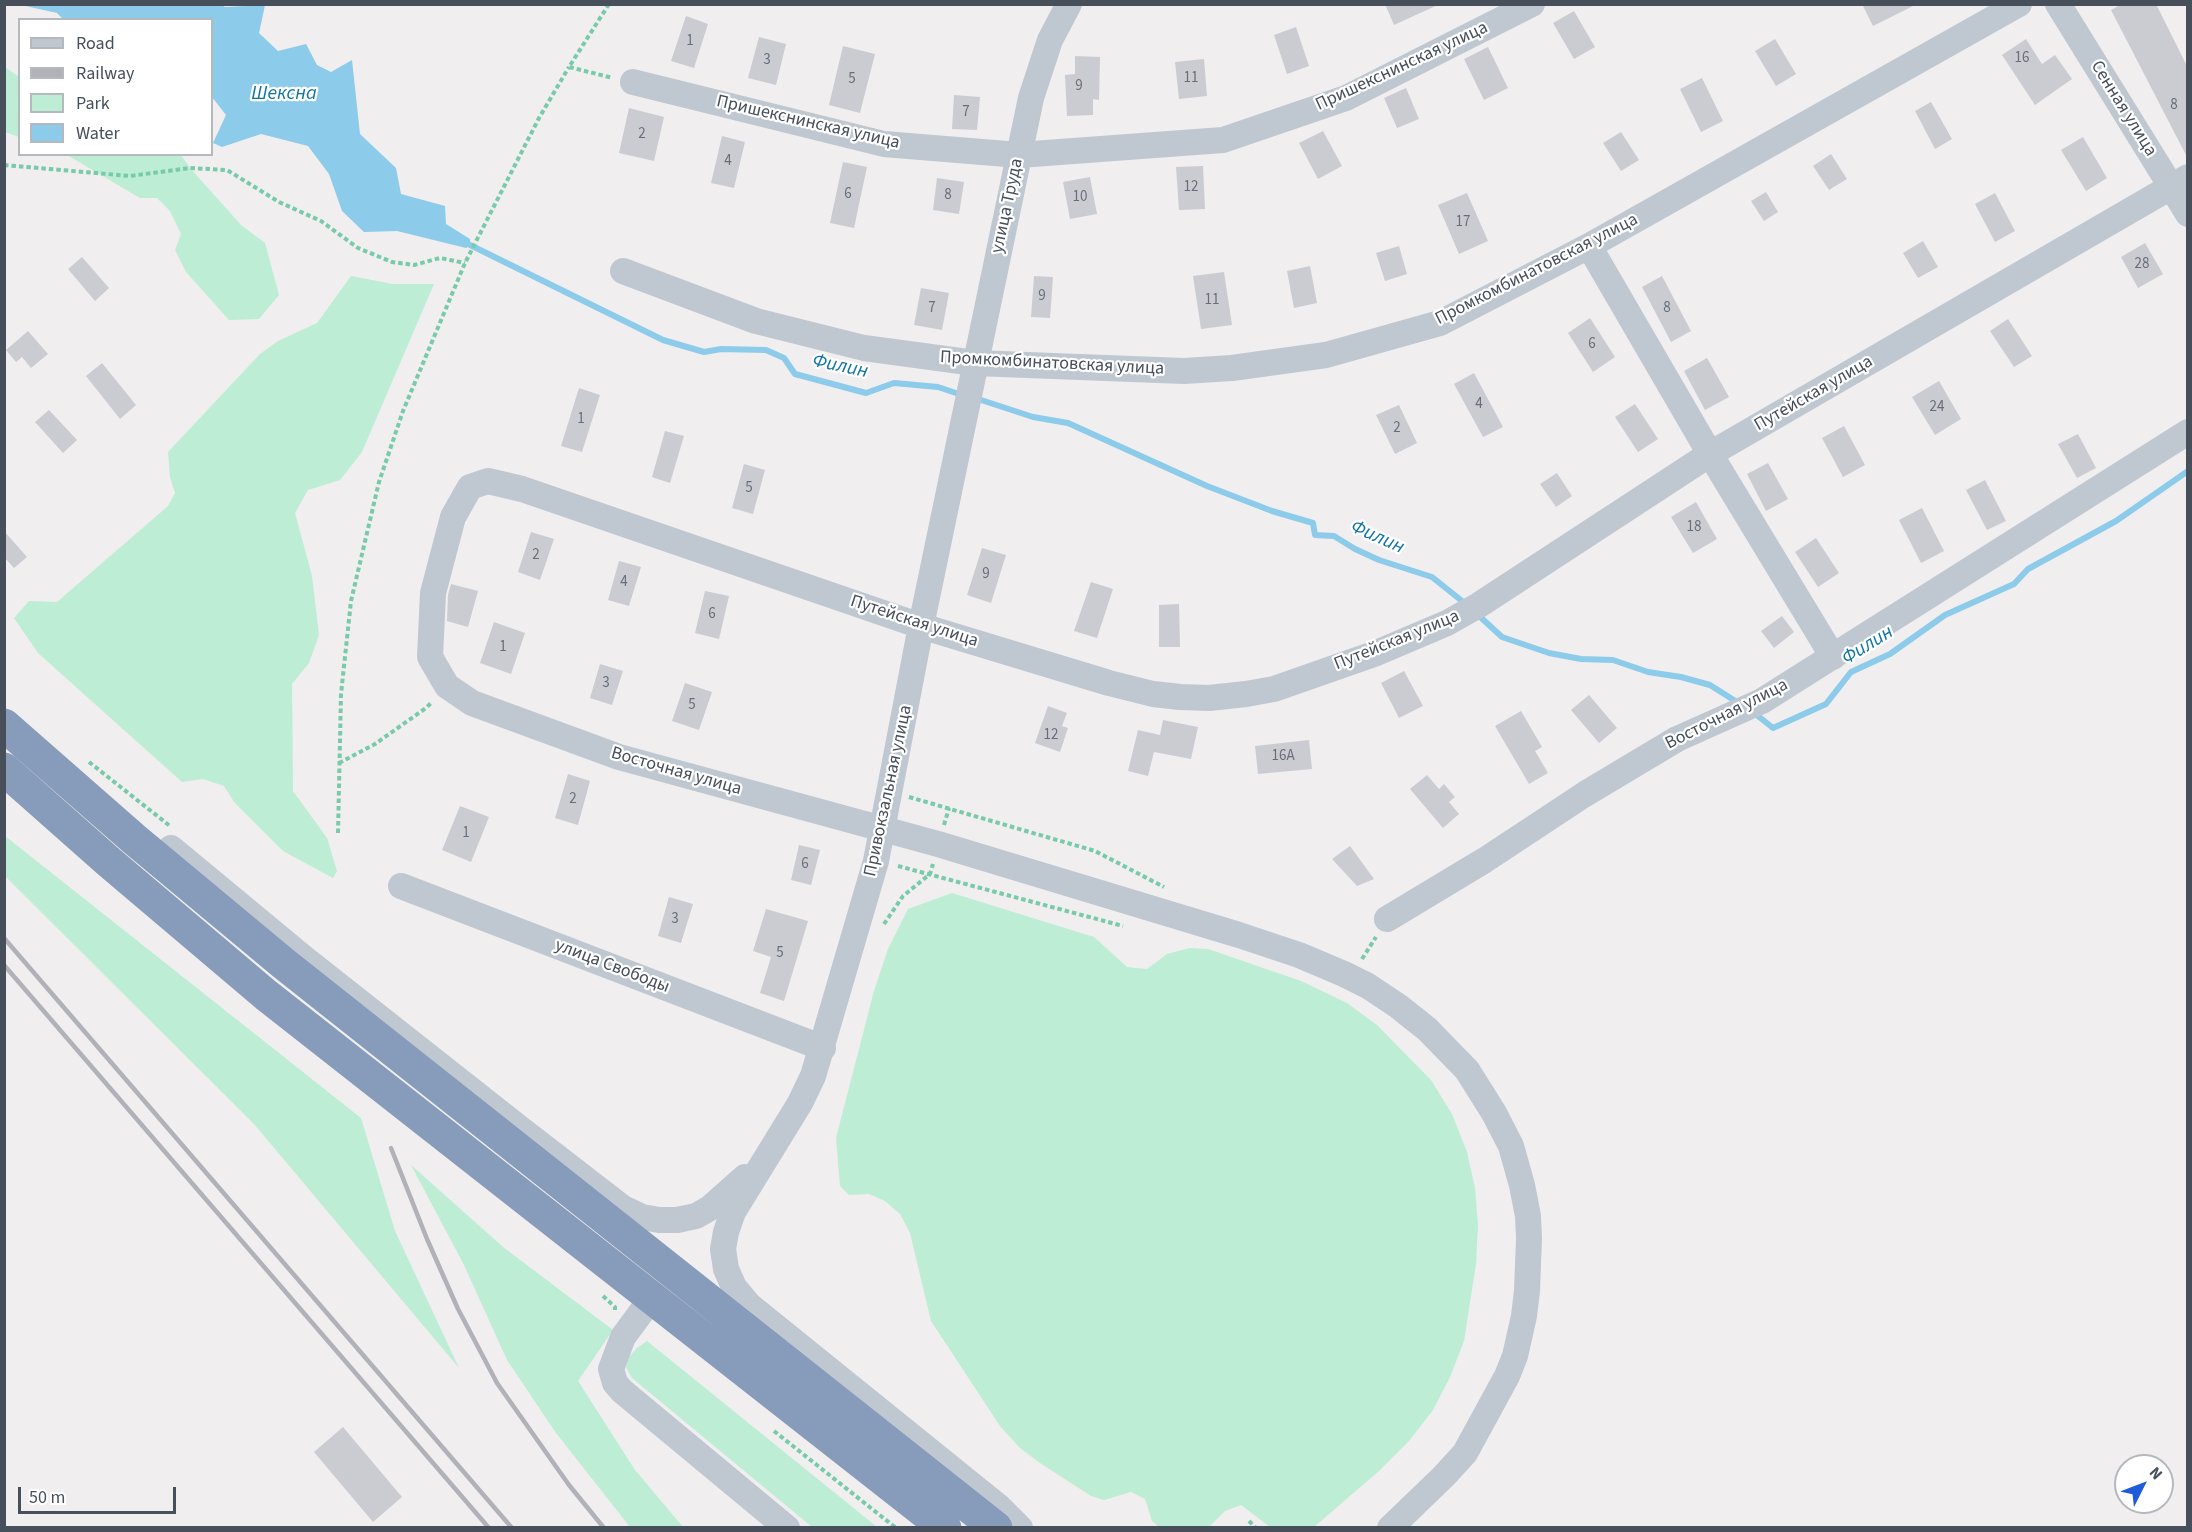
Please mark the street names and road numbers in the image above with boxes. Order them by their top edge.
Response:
street label: Пришекснинская улица [1312,18,1492,116]
street label: Сенная улица [2085,57,2161,161]
street label: Пришекснинская улица [714,91,902,155]
street label: улица Труда [987,157,1029,255]
street label: Промкомбинатовская улица [1432,209,1642,331]
street label: Промкомбинатовская улица [939,347,1165,381]
street label: Путейская улица [1751,351,1877,437]
street label: Путейская улица [847,591,981,653]
street label: Путейская улица [1331,606,1463,676]
street label: Восточная улица [1662,675,1792,755]
street label: Привокзальная улица [860,703,918,879]
street label: Восточная улица [608,743,744,801]
street label: улица Свободы [552,935,672,999]

